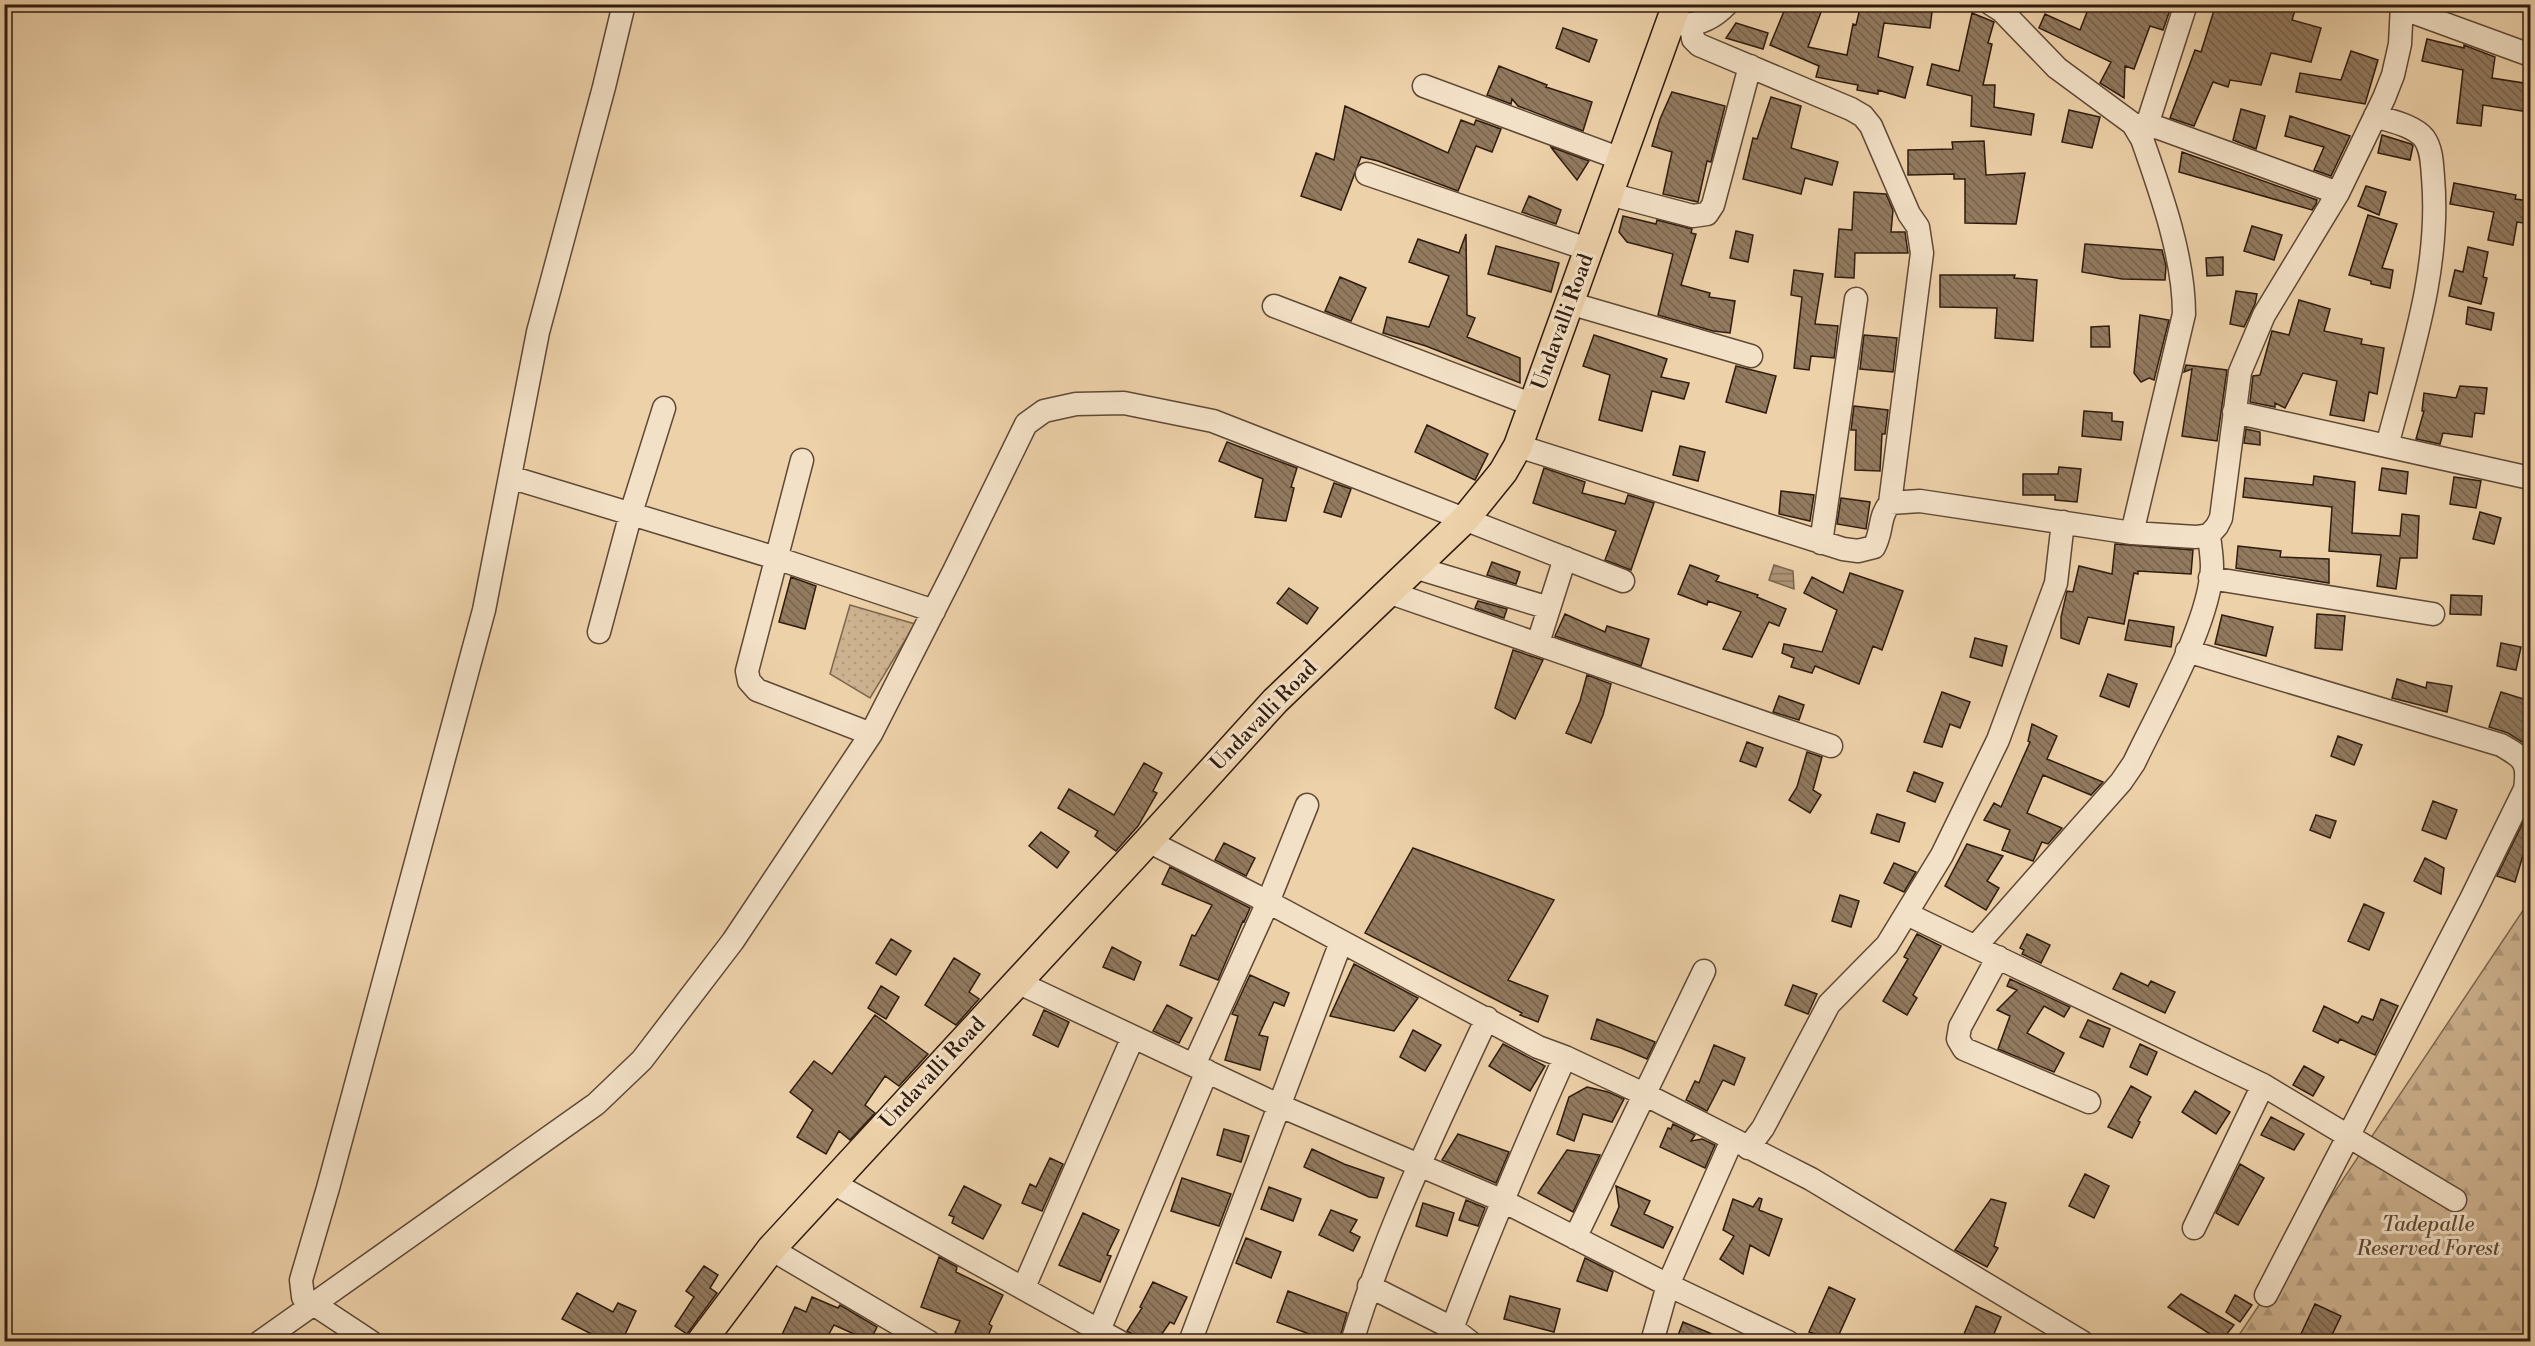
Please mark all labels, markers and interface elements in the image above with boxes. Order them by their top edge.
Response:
street label: Undavalli Road [1526,250,1600,394]
street label: Undavalli Road [1205,655,1323,777]
street label: Undavalli Road [875,1012,991,1134]
park label: Tadepalle Reserved Forest [2355,1212,2501,1262]

